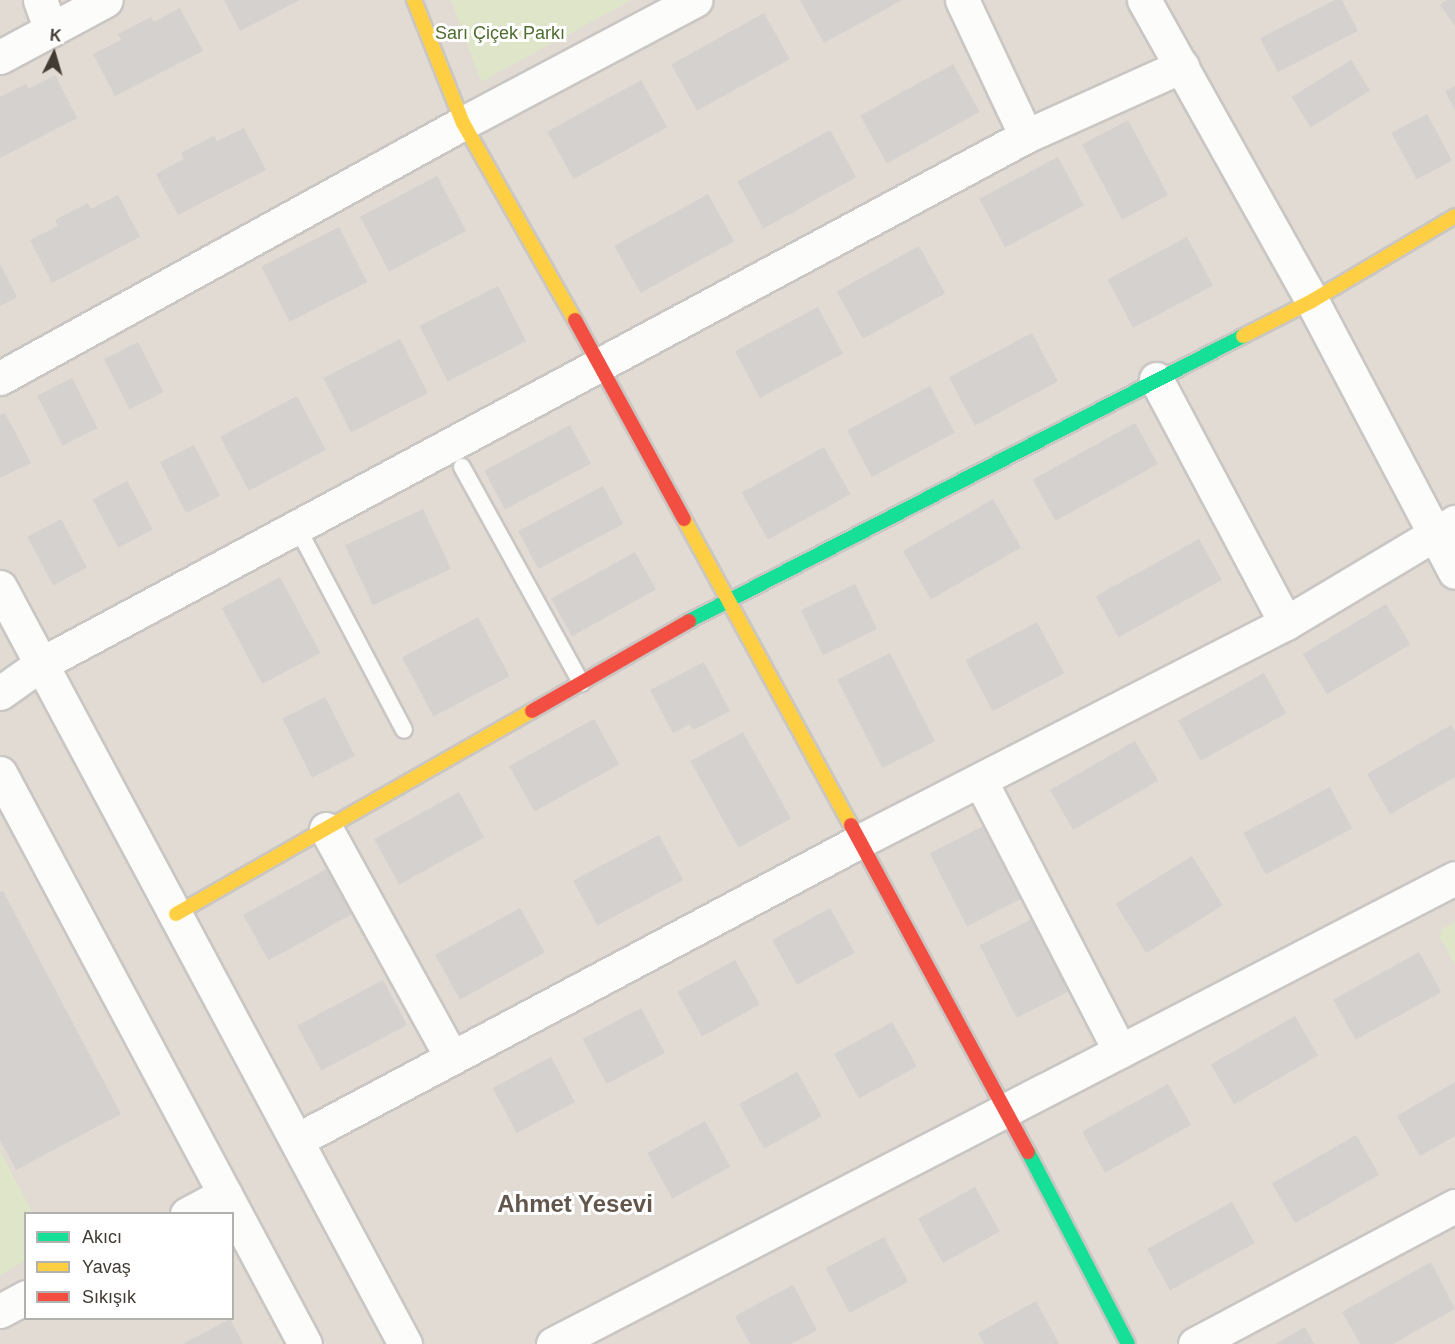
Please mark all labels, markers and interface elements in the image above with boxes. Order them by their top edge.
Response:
park label: Sarı Çiçek Parkı [435,22,565,44]
north arrow [24,24,84,84]
text: K [49,27,62,45]
district label: Ahmet Yesevi [497,1190,653,1218]
legend [24,1212,234,1320]
text: Akıcı [82,1227,122,1247]
text: Yavaş [82,1257,131,1277]
text: Sıkışık [82,1287,136,1307]

